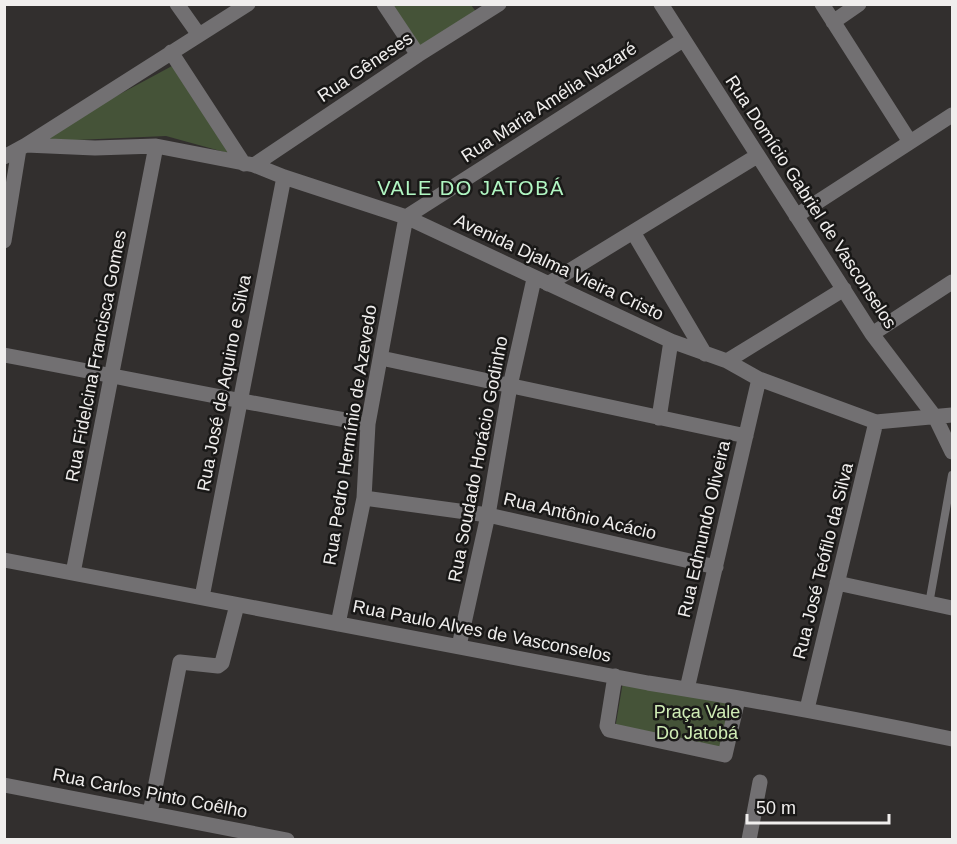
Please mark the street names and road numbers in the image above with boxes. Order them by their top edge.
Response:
street label: Rua Gêneses [314,28,416,106]
street label: Rua Maria Amélia Nazaré [458,38,640,166]
street label: Rua Domício Gabriel de Vasconselos [722,72,900,332]
street label: Avenida Djalma Vieira Cristo [451,210,667,324]
street label: Rua Fidelcina Francisca Gomes [62,228,130,484]
street label: Rua José de Aquino e Silva [193,272,255,493]
street label: Rua Pedro Hermínio de Azevedo [320,303,380,567]
street label: Rua Soudado Horácio Godinho [444,334,512,584]
street label: Rua Edmundo Oliveira [674,438,734,619]
street label: Rua José Teófilo da Silva [789,460,857,661]
street label: Rua Antônio Acácio [502,489,658,543]
street label: Rua Paulo Alves de Vasconselos [351,596,613,666]
street label: Rua Carlos Pinto Coêlho [51,764,249,822]

